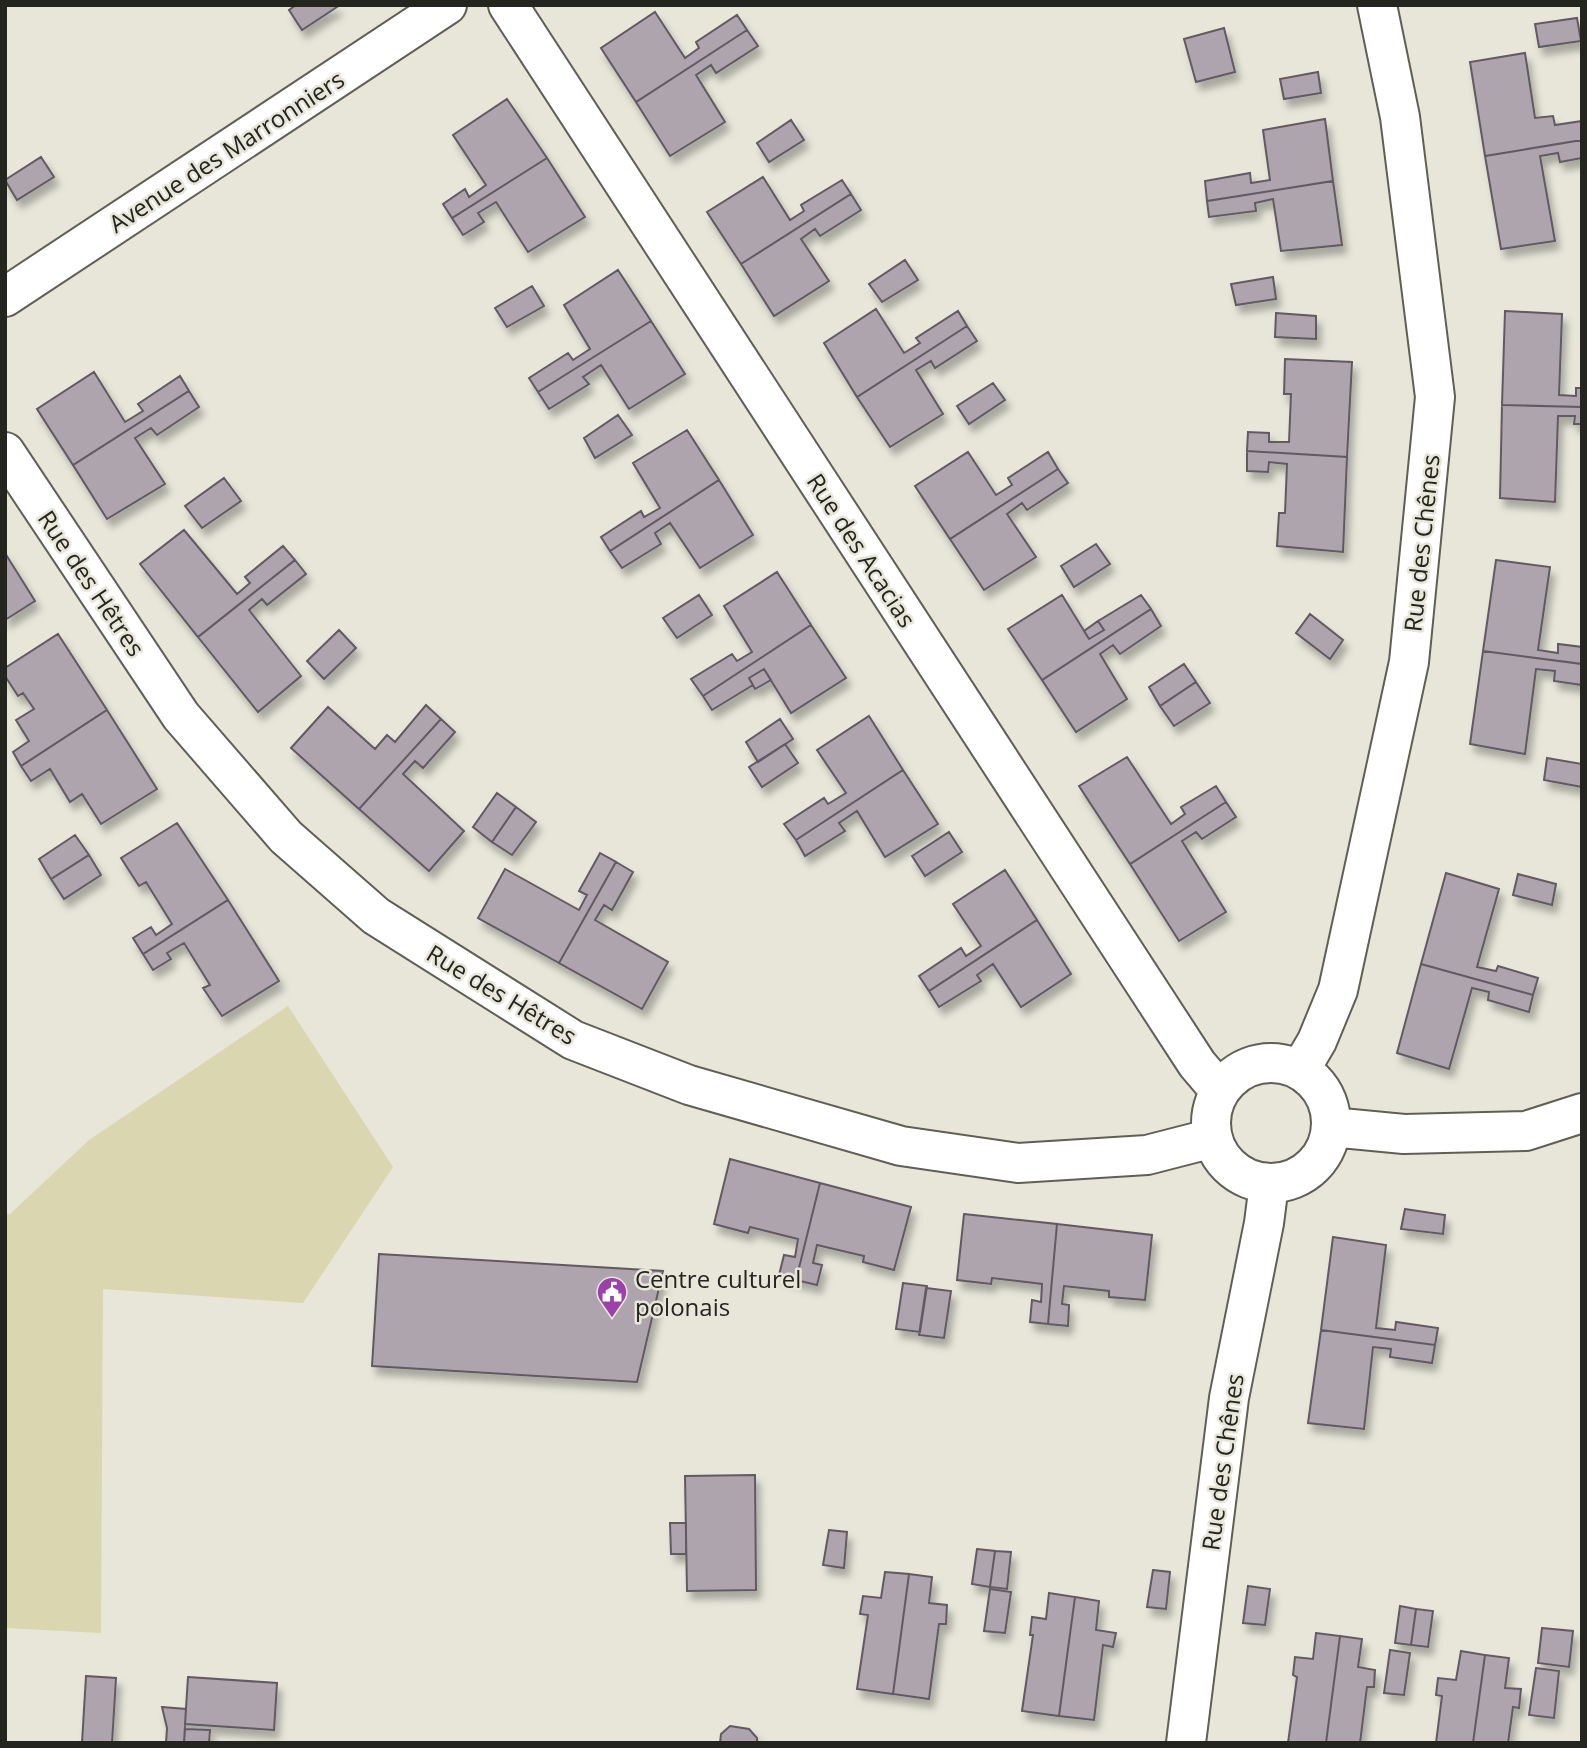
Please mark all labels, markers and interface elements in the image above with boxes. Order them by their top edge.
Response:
street label: Avenue des Marronniers [102,62,350,240]
street label: Rue des Chênes [1395,453,1447,633]
street label: Rue des Acacias [800,467,924,633]
street label: Rue des Hêtres [31,503,153,663]
street label: Rue des Hêtres [421,936,583,1052]
place label: Centre culturel polonais [635,1262,801,1323]
public building icon: Centre culturel polonais [595,1275,629,1319]
street label: Rue des Chênes [1193,1372,1251,1552]

